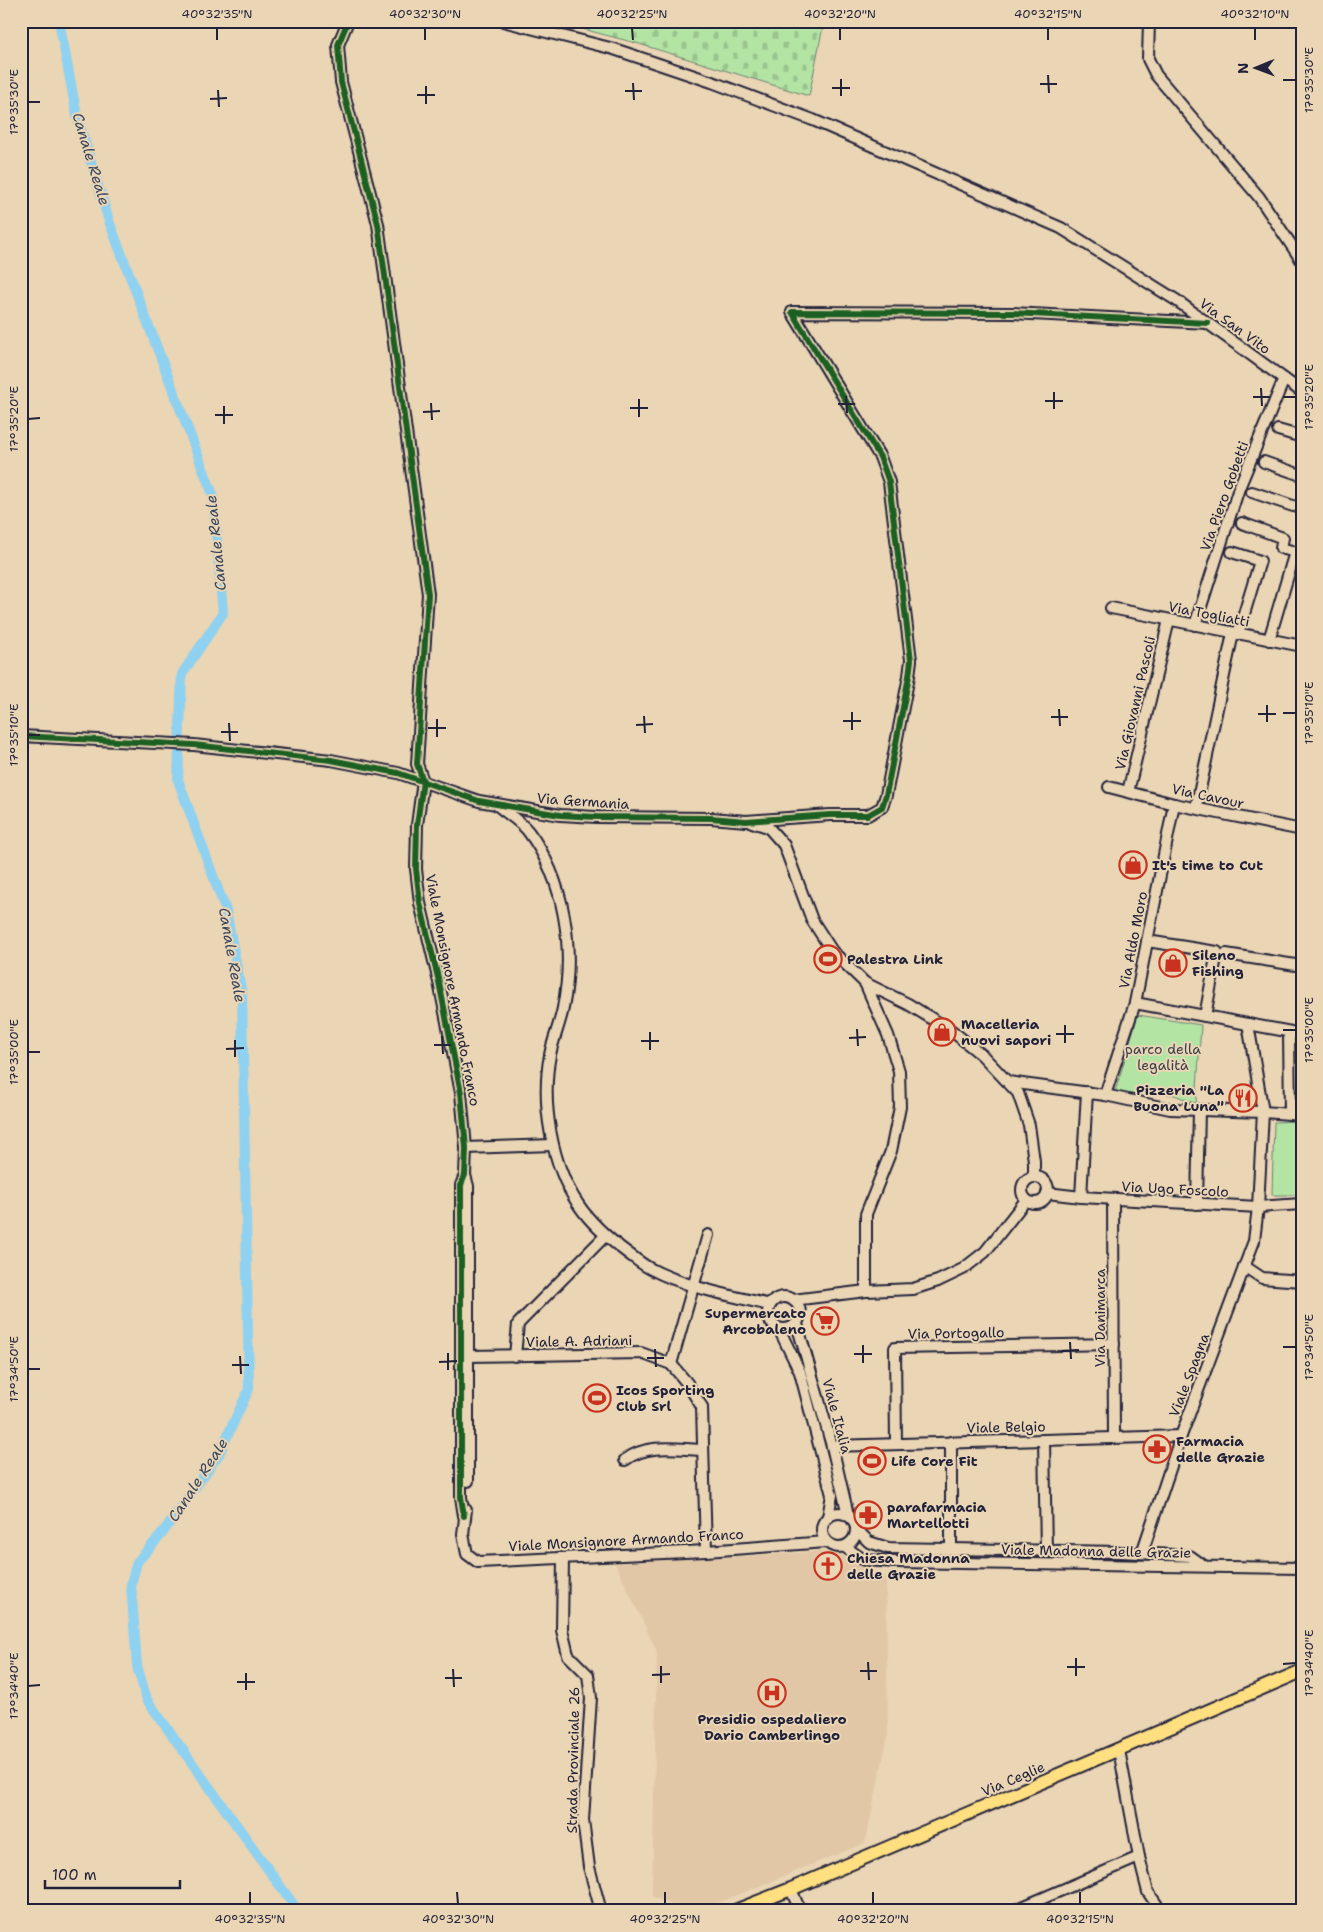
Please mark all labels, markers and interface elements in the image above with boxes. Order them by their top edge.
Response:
text: 40°32'35"N [182,6,252,22]
text: 40°32'30"N [389,6,461,22]
text: 40°32'25"N [597,6,667,22]
text: 40°32'20"N [804,6,876,22]
text: 40°32'15"N [1014,6,1082,22]
text: 40°32'10"N [1221,6,1289,22]
north arrow [1230,42,1280,92]
text: 17°35'30"E [1301,47,1317,113]
text: N [1234,63,1252,74]
text: 17°35'30"E [6,69,22,135]
water label: Canale Reale [67,110,115,208]
street label: Via San Vito [1196,294,1274,358]
text: 17°35'20"E [1301,364,1317,430]
text: 17°35'20"E [6,386,22,452]
street label: Via Piero Gobetti [1196,438,1252,554]
water label: Canale Reale [201,494,231,592]
street label: Via Togliatti [1167,597,1251,631]
street label: Via Giovanni Pascoli [1111,634,1159,772]
text: 17°35'10"E [1301,682,1317,744]
text: 17°35'10"E [6,704,22,766]
street label: Via Cavour [1170,780,1246,813]
street label: Via Germania [536,789,630,813]
shop icon: It's time to Cut [1118,850,1148,880]
place label: It's time to Cut [1152,856,1263,874]
street label: Viale Monsignore Armando Franco [422,872,484,1108]
street label: Via Aldo Moro [1115,890,1151,990]
water label: Canale Reale [214,906,250,1004]
sports icon: Palestra Link [813,944,843,974]
place label: Sileno Fishing [1192,946,1244,980]
shop icon: Sileno Fishing [1158,948,1188,978]
place label: Palestra Link [847,950,943,968]
text: 17°35'00"E [1301,997,1317,1063]
place label: Macelleria nuovi sapori [961,1015,1051,1049]
shop icon: Macelleria nuovi sapori [927,1017,957,1047]
text: 17°35'00"E [6,1019,22,1085]
park label: parco della legalità [1125,1040,1201,1074]
place label: Pizzeria "La Buona Luna" [1133,1081,1224,1115]
restaurant icon: Pizzeria "La Buona Luna" [1228,1083,1258,1113]
street label: Via Ugo Foscolo [1121,1177,1229,1201]
street label: Via Danimarca [1091,1269,1109,1367]
place label: Supermercato Arcobaleno [705,1304,806,1338]
supermarket icon: Supermercato Arcobaleno [810,1306,840,1336]
text: 17°34'50"E [1301,1314,1317,1380]
street label: Via Portogallo [907,1323,1005,1343]
street label: Viale Spagna [1165,1330,1213,1419]
street label: Viale A. Adriani [526,1331,632,1351]
text: 17°34'50"E [6,1336,22,1402]
street label: Viale Italia [818,1376,856,1456]
place label: Icos Sporting Club Srl [616,1381,714,1415]
sports icon: Icos Sporting Club Srl [582,1383,612,1413]
street label: Viale Belgio [966,1417,1046,1437]
place label: Farmacia delle Grazie [1176,1432,1265,1466]
water label: Canale Reale [163,1434,233,1526]
pharmacy icon: Farmacia delle Grazie [1142,1434,1172,1464]
sports icon: Life Core Fit [857,1446,887,1476]
place label: Life Core Fit [891,1452,978,1470]
place label: parafarmacia Martellotti [887,1498,987,1532]
pharmacy icon: parafarmacia Martellotti [853,1500,883,1530]
street label: Viale Monsignore Armando Franco [508,1525,744,1555]
street label: Viale Madonna delle Grazie [1001,1540,1191,1562]
place label: Chiesa Madonna delle Grazie [847,1549,970,1583]
church icon: Chiesa Madonna delle Grazie [813,1551,843,1581]
text: 17°34'40"E [1301,1630,1317,1696]
text: 17°34'40"E [6,1653,22,1719]
hospital icon: Presidio ospedaliero Dario Camberlingo [757,1678,787,1708]
street label: Strada Provinciale 26 [563,1686,583,1834]
place label: Presidio ospedaliero Dario Camberlingo [697,1710,847,1744]
street label: Via Ceglie [979,1758,1047,1800]
scale bar [45,1857,180,1889]
text: 100 m [52,1865,97,1885]
text: 40°32'35"N [215,1911,285,1927]
text: 40°32'30"N [422,1911,494,1927]
text: 40°32'25"N [630,1911,700,1927]
text: 40°32'20"N [837,1911,909,1927]
text: 40°32'15"N [1046,1911,1114,1927]

